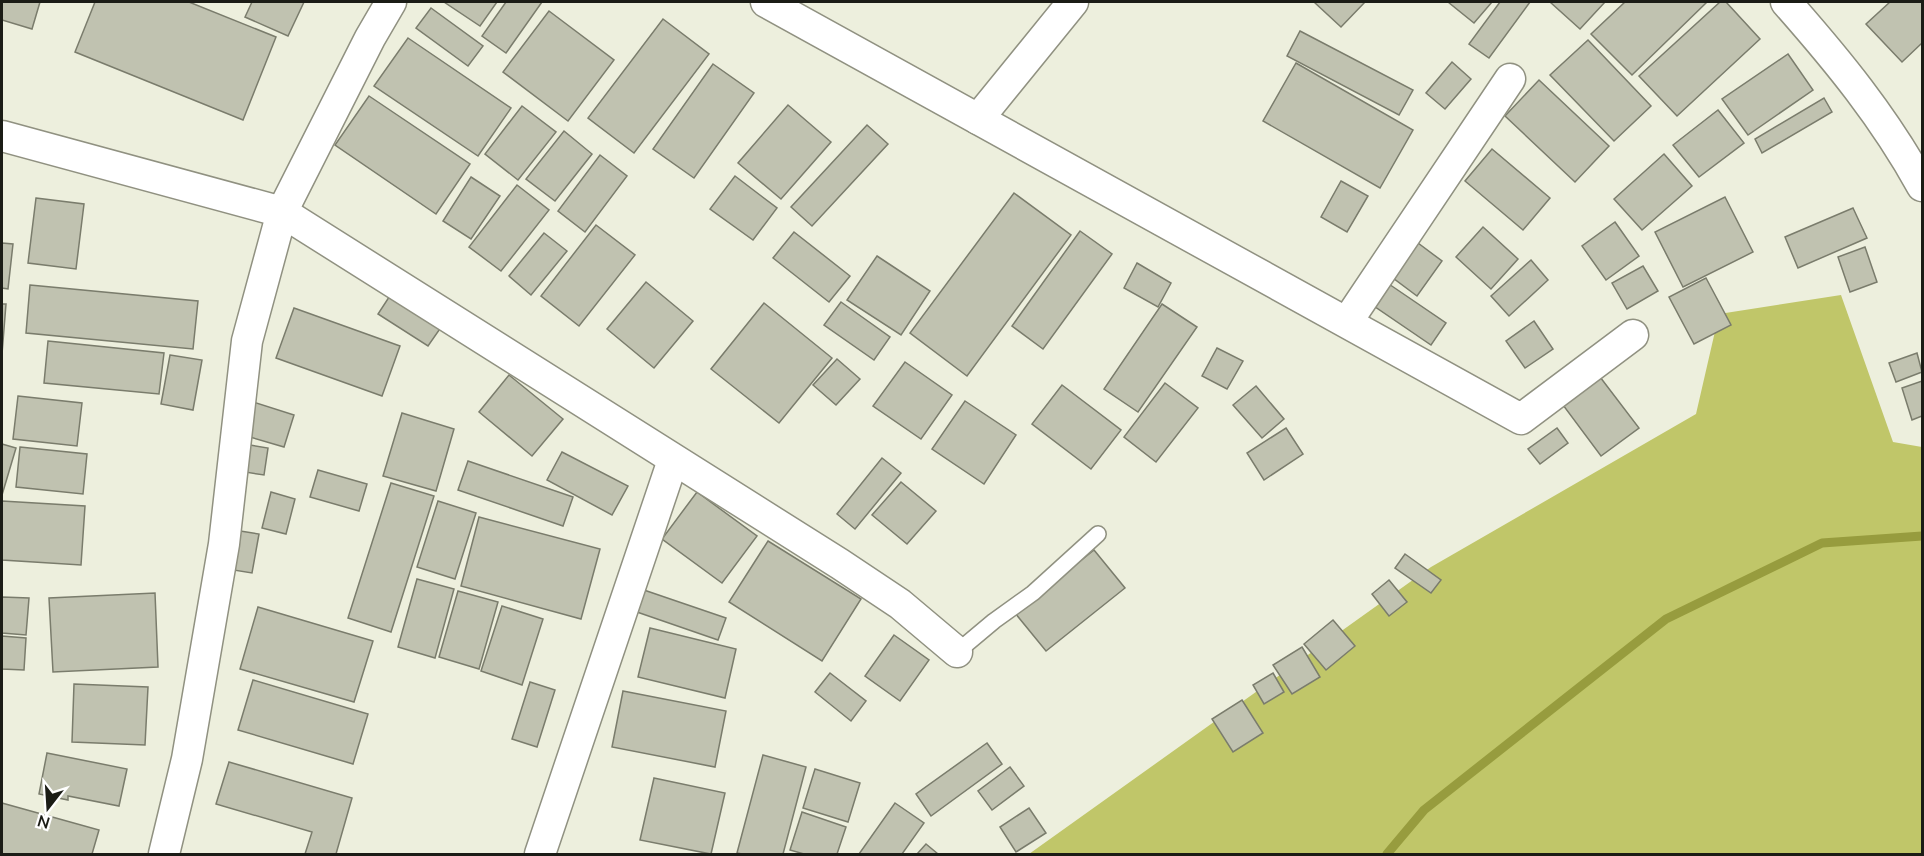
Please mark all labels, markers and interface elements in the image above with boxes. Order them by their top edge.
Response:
north arrow [18,778,78,838]
text: N [35,809,53,834]

